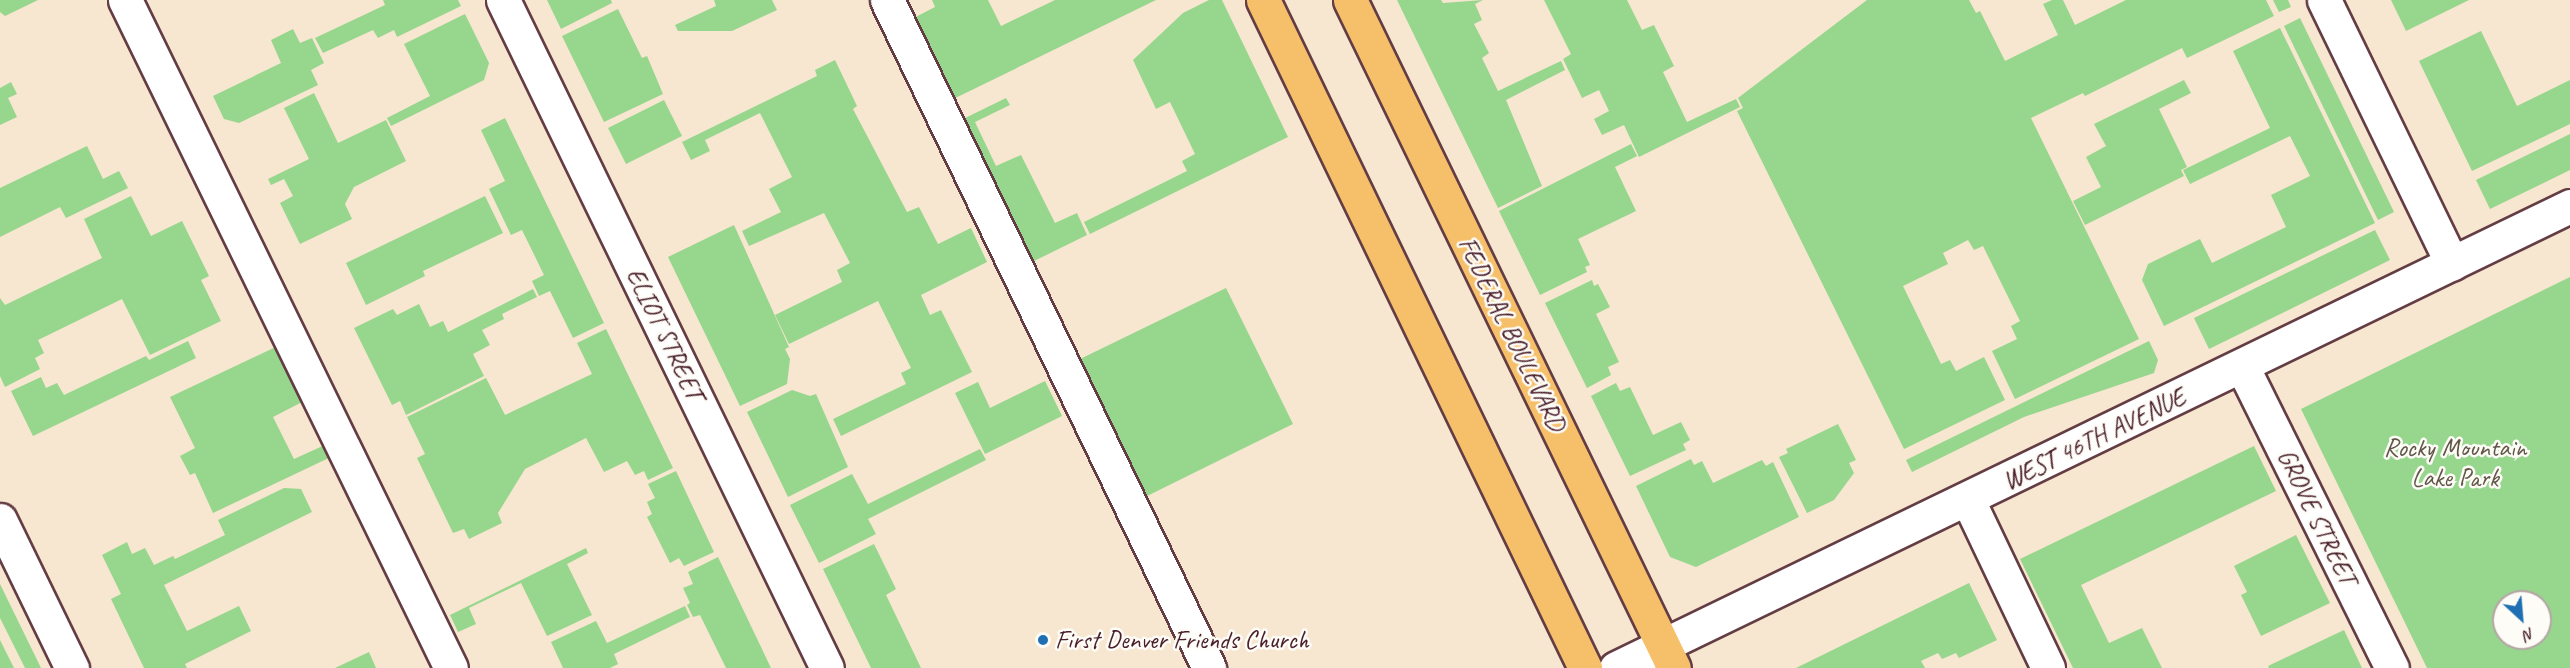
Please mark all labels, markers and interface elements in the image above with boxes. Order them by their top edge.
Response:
street label: FEDERAL BOULEVARD [1451,231,1573,437]
street label: ELIOT STREET [620,263,710,405]
street label: WEST 46TH AVENUE [1998,382,2190,496]
park label: Rocky Mountain Lake Park [2384,432,2526,494]
street label: GROVE STREET [2271,444,2363,590]
north arrow [2492,590,2552,650]
text: N [2520,623,2538,646]
place label: First Denver Friends Church [1055,624,1310,656]
marker: First Denver Friends Church [1036,633,1050,647]

